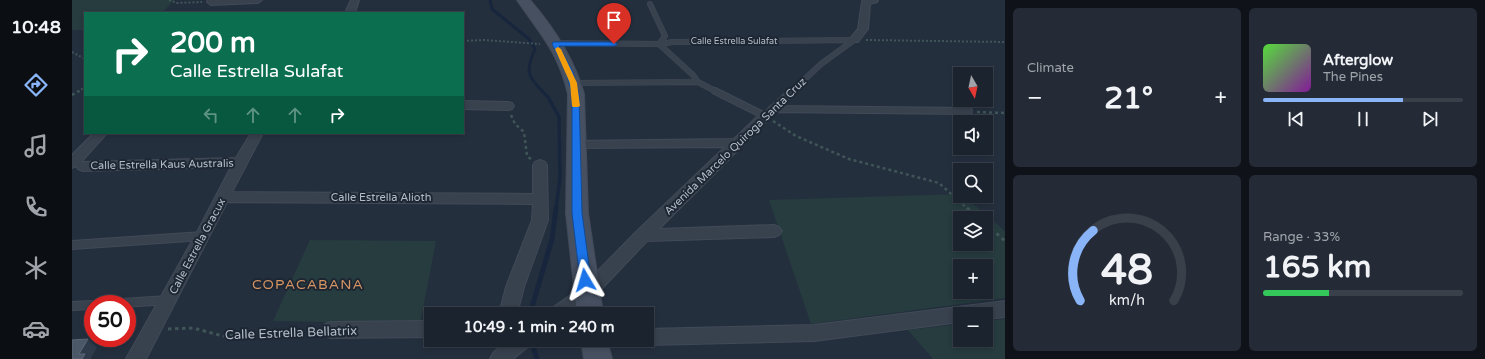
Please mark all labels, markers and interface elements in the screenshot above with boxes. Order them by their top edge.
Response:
pin [597,3,631,44]
icon: arrive [603,9,625,31]
text: 10:48 [11,16,61,38]
text: 200 m [170,26,256,60]
icon: right [104,28,156,80]
street label: Calle Estrella Sulafat [691,36,778,47]
text: Afterglow [1323,51,1393,69]
text: Calle Estrella Sulafat [170,60,343,82]
text: Climate [1027,60,1074,76]
north arrow [953,67,993,107]
map controls [953,67,993,347]
text: The Pines [1323,69,1383,85]
icon: directions [22,71,50,99]
street label: Avenida Marcelo Quiroga Santa Cruz [662,75,809,218]
text: 21° [1104,80,1153,117]
text: − [1027,85,1043,111]
text: + [1215,85,1227,111]
icon: left [200,104,222,126]
icon: ahead [242,104,264,126]
icon: ahead [284,104,306,126]
icon: right [326,104,348,126]
icon: previous [1285,108,1307,130]
icon: pause [1352,108,1374,130]
icon: next [1419,108,1441,130]
button: sound [953,115,993,155]
icon: music [22,132,50,160]
street label: Calle Estrella Kaus Australis [90,157,234,172]
button: search [953,163,993,203]
street label: Calle Estrella Alioth [331,191,431,204]
icon: phone [22,193,50,221]
street label: Calle Estrella Gracux [167,196,228,296]
button: layers [953,211,993,251]
text: Range · 33% [1263,229,1340,245]
text: 48 [1101,246,1153,296]
text: 165 km [1263,249,1371,286]
icon: climate [22,254,50,282]
position arrow [564,259,606,301]
button: + [953,259,993,299]
district label: COPACABANA [252,276,364,293]
text: km/h [1109,291,1145,308]
speed limit sign: 50 [84,295,136,347]
button: − [953,307,993,347]
icon: car [22,315,50,343]
text: 10:49 · 1 min · 240 m [464,318,614,336]
street label: Calle Estrella Bellatrix [225,323,357,343]

